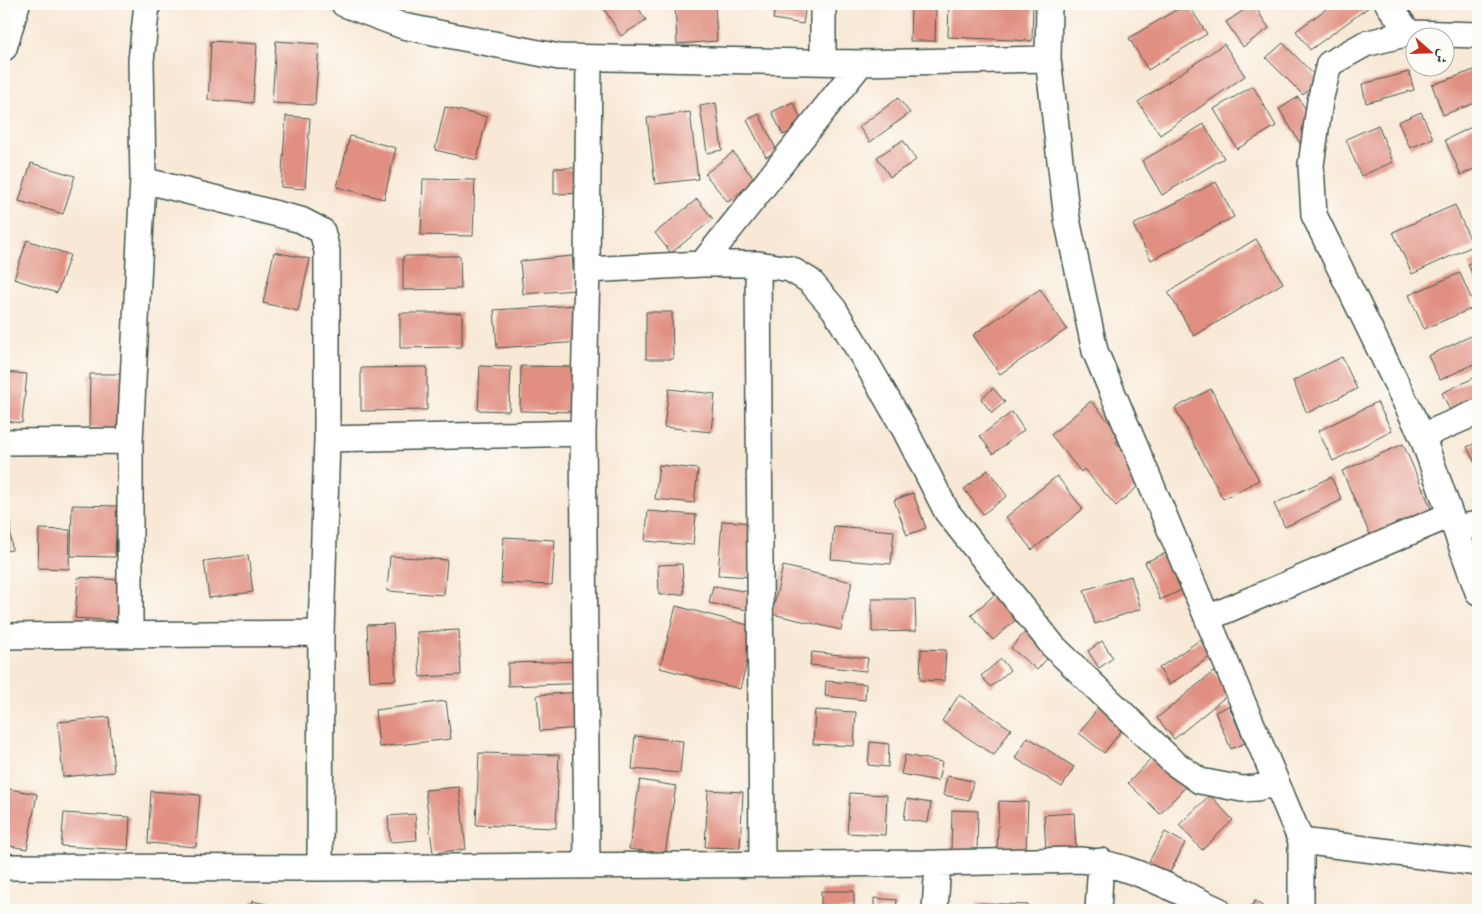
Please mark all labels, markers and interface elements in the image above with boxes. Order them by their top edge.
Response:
north arrow [1404,28,1454,78]
text: ش [1430,46,1452,66]

